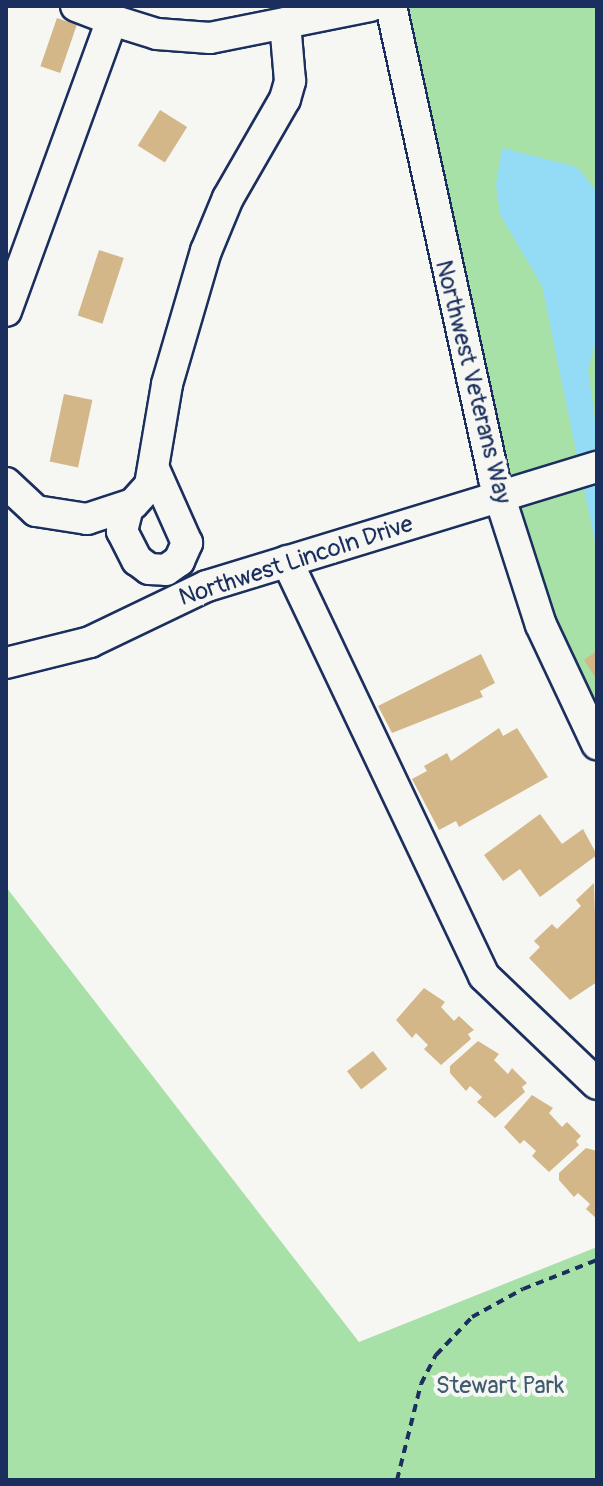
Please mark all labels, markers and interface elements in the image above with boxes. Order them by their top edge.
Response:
street label: Northwest Veterans Way [429,257,517,507]
street label: Northwest Lincoln Drive [175,510,417,612]
park label: Stewart Park [436,1372,564,1400]

